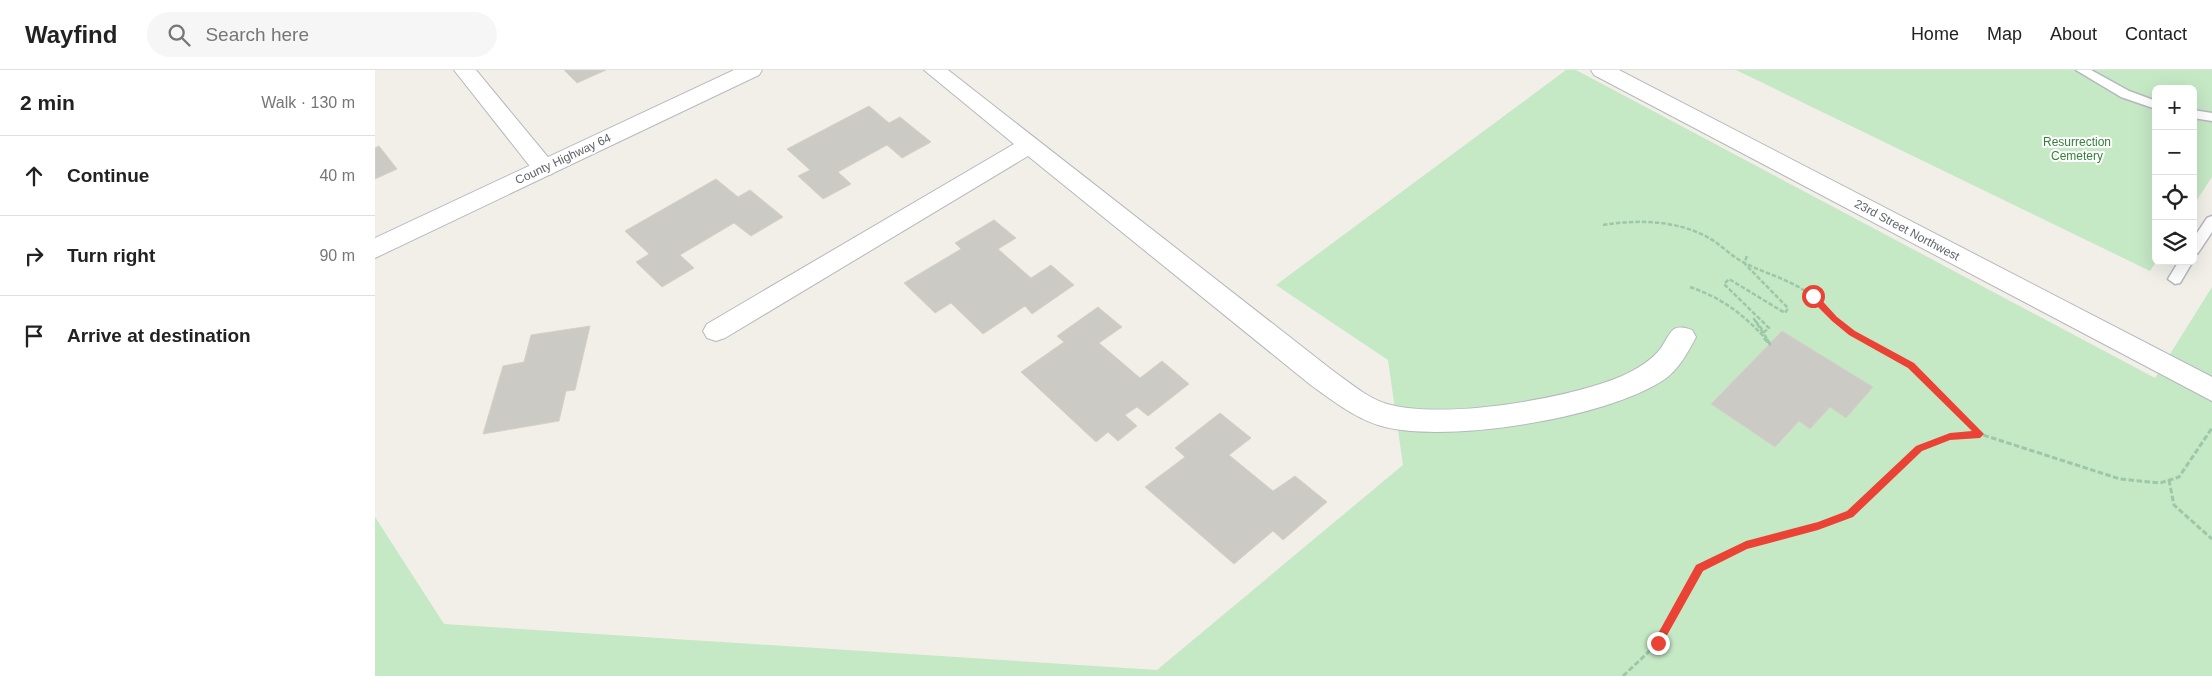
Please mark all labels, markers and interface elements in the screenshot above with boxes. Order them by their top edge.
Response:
search box [147,12,497,57]
text: Wayfind [25,21,117,48]
icon: search [165,21,193,49]
text: Search here [205,24,309,45]
text: Home [1911,24,1959,44]
text: Map [1987,24,2022,44]
text: About [2050,24,2097,44]
text: Contact [2125,24,2187,44]
map controls [2152,85,2197,265]
button: + [2152,85,2197,130]
text: 2 min [20,91,75,114]
text: Walk · 130 m [261,94,355,111]
button: − [2152,130,2197,175]
street label: County Highway 64 [513,131,613,187]
park label: Resurrection Cemetery [2043,135,2111,163]
icon: ahead [20,162,48,190]
text: Continue [67,165,149,186]
text: 40 m [319,167,355,184]
button: locate [2152,175,2197,220]
street label: 23rd Street Northwest [1852,196,1962,264]
button: layers [2152,220,2197,265]
icon: right [20,242,48,270]
text: Turn right [67,245,155,266]
text: 90 m [319,247,355,264]
route start [1802,285,1825,308]
icon: arrive [20,322,48,350]
text: Arrive at destination [67,325,251,346]
route end [1647,632,1670,655]

